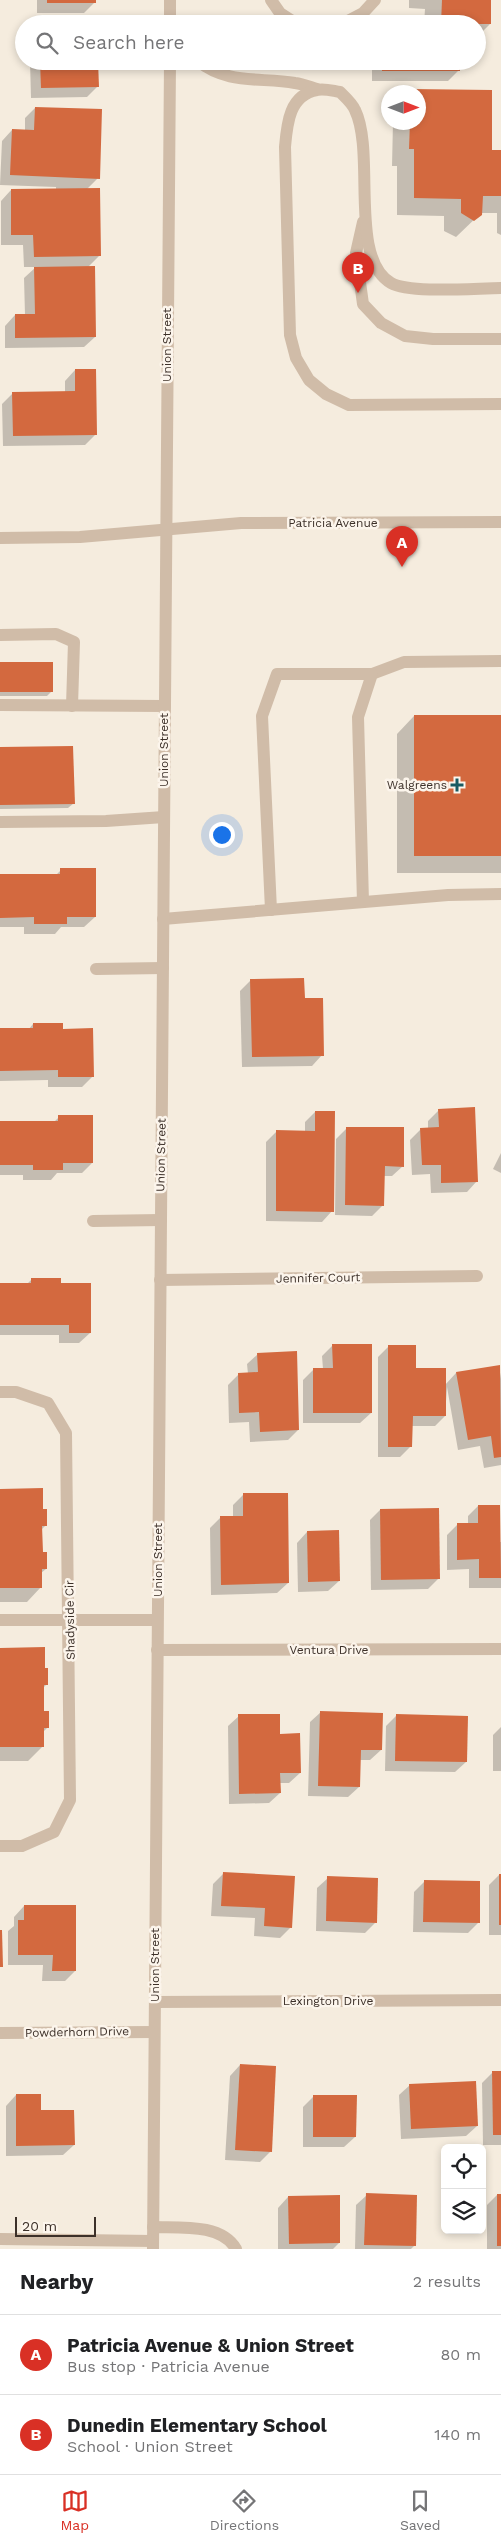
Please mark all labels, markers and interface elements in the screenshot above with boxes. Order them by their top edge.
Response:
search box [15,15,486,70]
icon: search [33,29,61,57]
text: Search here [73,31,184,54]
north arrow [381,85,426,130]
pin: B [342,252,374,293]
street label: Union Street [160,308,174,382]
street label: Patricia Avenue [288,516,378,530]
pin: A [386,526,418,567]
street label: Union Street [157,713,171,787]
place label: Walgreens [387,778,447,792]
marker: Walgreens [451,779,463,791]
your location [209,822,235,848]
street label: Union Street [153,1118,169,1192]
street label: Jennifer Court [276,1270,360,1286]
street label: Union Street [151,1523,165,1597]
street label: Shadyside Cir [62,1580,78,1660]
street label: Ventura Drive [289,1643,369,1657]
street label: Union Street [148,1928,162,2002]
street label: Lexington Drive [283,1994,373,2008]
street label: Powderhorn Drive [25,2024,129,2040]
map controls [441,2144,486,2234]
button: locate [441,2144,486,2189]
button: layers [441,2189,486,2234]
scale bar [15,2214,96,2237]
text: 20 m [22,2218,57,2234]
text: Nearby [20,2269,93,2294]
text: 2 results [413,2272,481,2291]
text: Patricia Avenue & Union Street [67,2334,354,2357]
text: A [31,2345,41,2364]
text: 80 m [440,2345,481,2364]
text: Bus stop · Patricia Avenue [67,2357,270,2376]
text: Dunedin Elementary School [67,2414,327,2437]
text: B [31,2425,41,2444]
text: 140 m [434,2425,481,2444]
text: School · Union Street [67,2437,233,2456]
tab: Map [60,2487,89,2533]
tab: Directions [210,2487,279,2533]
tab: Saved [400,2487,441,2533]

